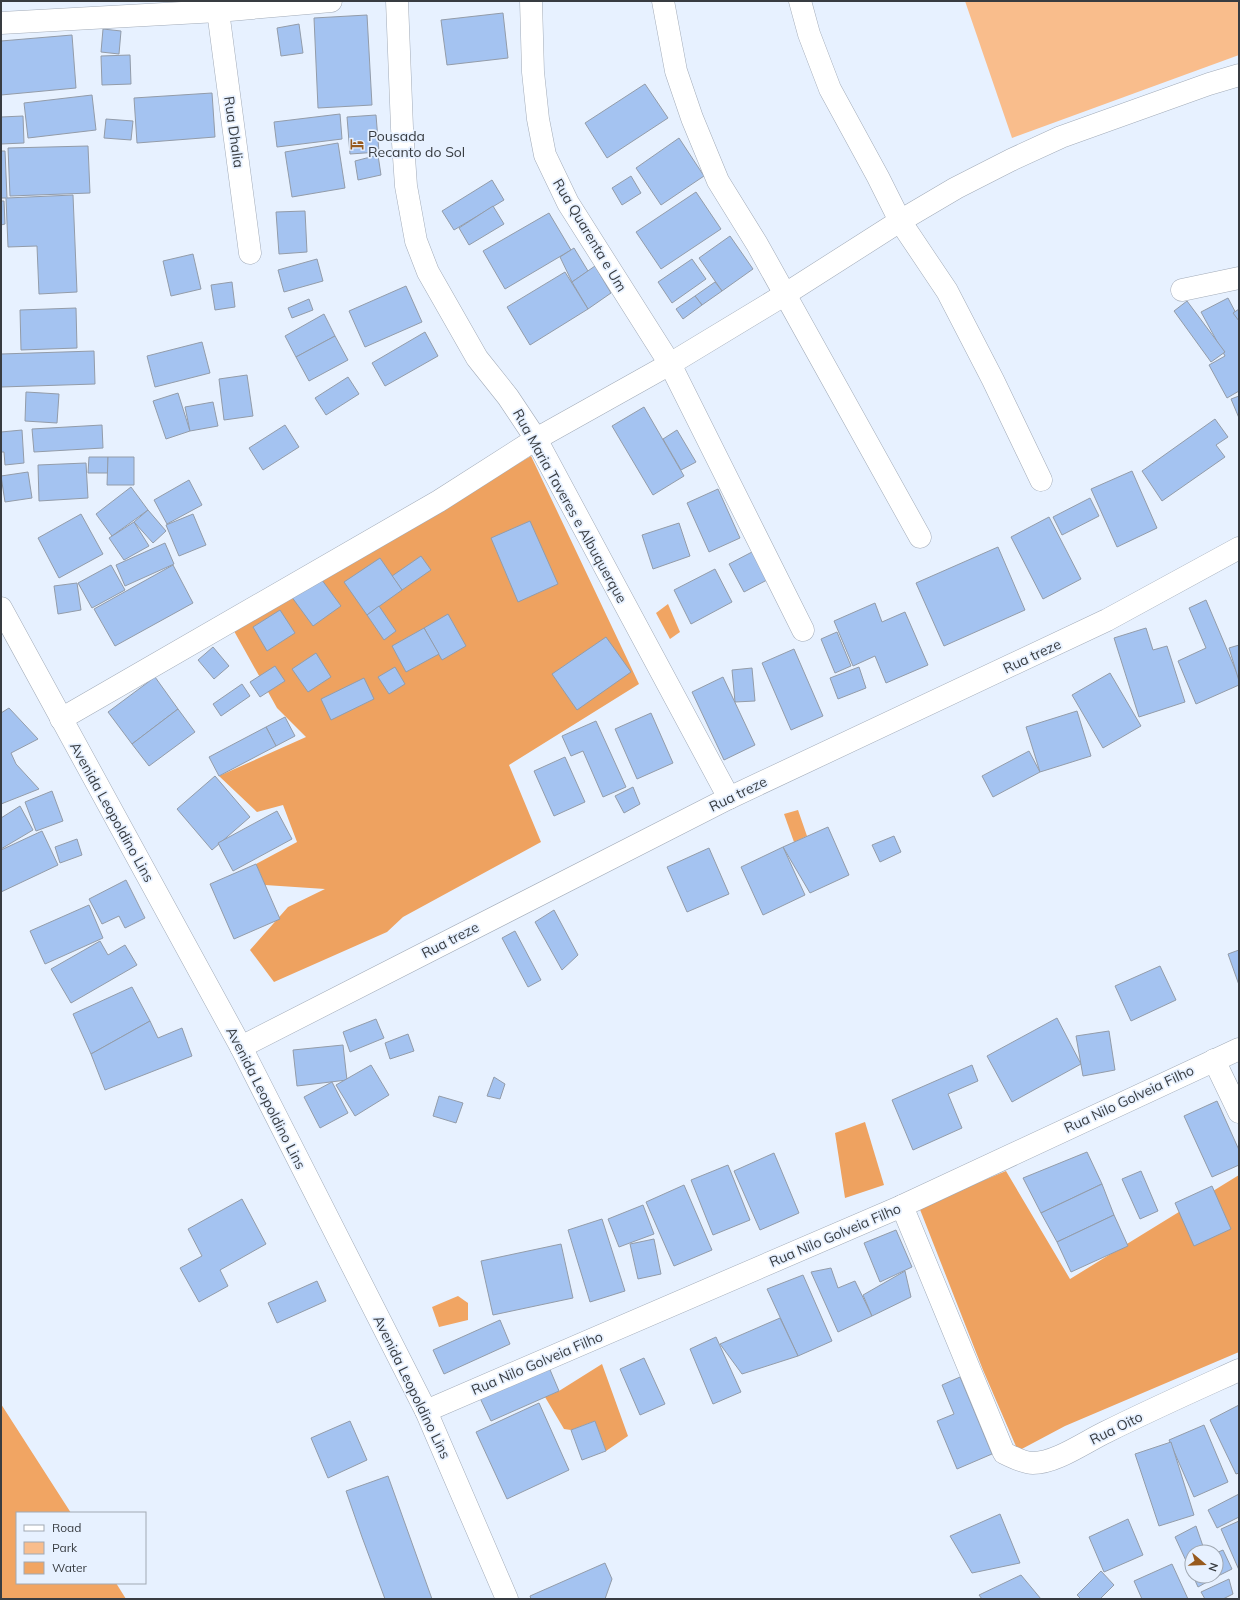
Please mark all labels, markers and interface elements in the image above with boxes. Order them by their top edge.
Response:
street label: Rua Dhalia [220,95,248,169]
place label: Pousada Recanto do Sol [368,127,465,161]
hotel icon: Pousada Recanto do Sol [349,136,365,152]
street label: Rua Quarenta e Um [549,175,631,295]
street label: Rua Maria Taveres e Albuquerque [509,406,631,606]
street label: Rua treze [1000,635,1064,677]
street label: Avenida Leopoldino Lins [66,739,158,885]
street label: Rua treze [706,772,770,816]
street label: Rua treze [418,918,482,962]
street label: Avenida Leopoldino Lins [222,1024,310,1172]
street label: Rua Nilo Golveia Filho [1061,1061,1197,1137]
street label: Rua Nilo Golveia Filho [766,1199,904,1271]
street label: Avenida Leopoldino Lins [369,1312,455,1462]
street label: Rua Nilo Golveia Filho [468,1327,606,1399]
street label: Rua Oito [1087,1407,1145,1449]
legend [16,1512,146,1584]
text: Road [52,1520,81,1535]
text: Park [52,1540,78,1555]
north arrow [1184,1544,1224,1584]
text: Water [52,1560,88,1575]
text: N [1205,1561,1221,1573]

